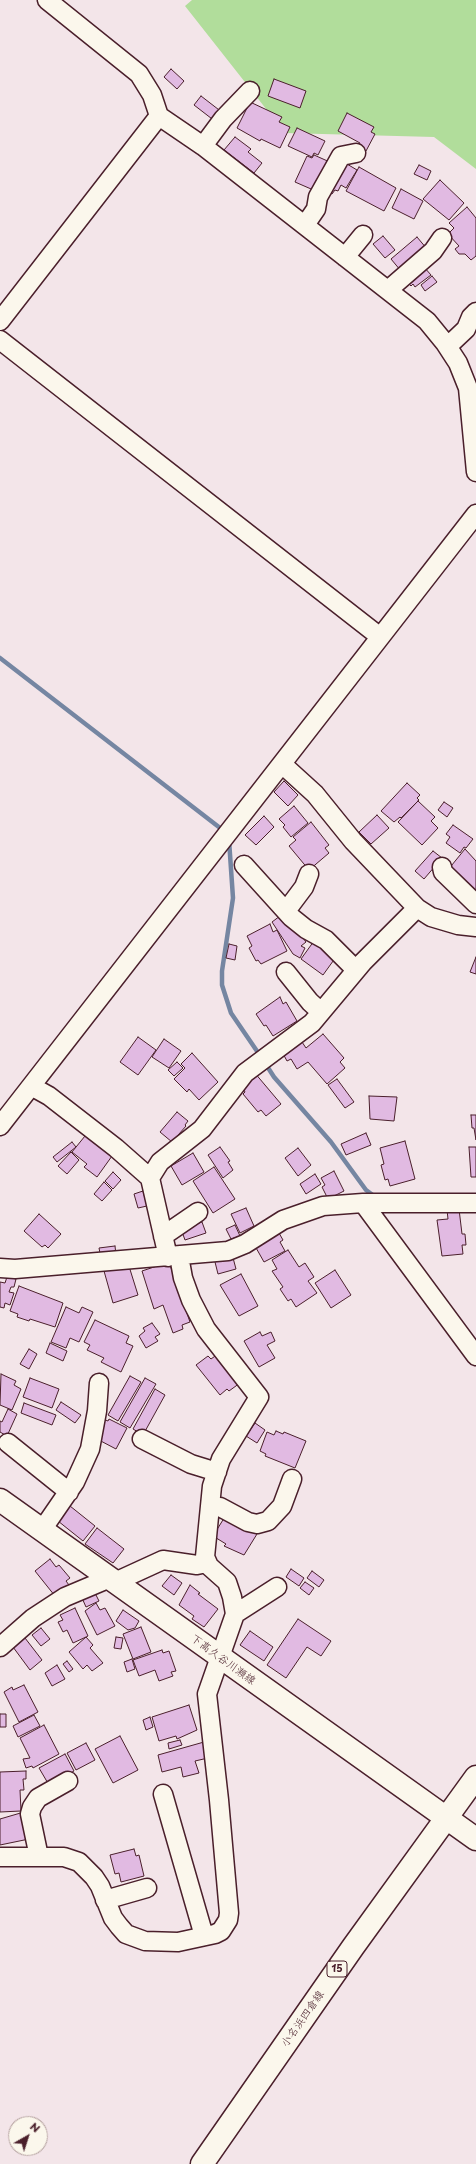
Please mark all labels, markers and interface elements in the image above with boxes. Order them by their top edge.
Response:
street label: 下高久谷川瀬線 [188,1632,258,1688]
road number: 15 [327,1961,347,1977]
street label: 小名浜四倉線 [279,1988,327,2050]
north arrow [8,2116,48,2156]
text: N [27,2118,44,2136]

